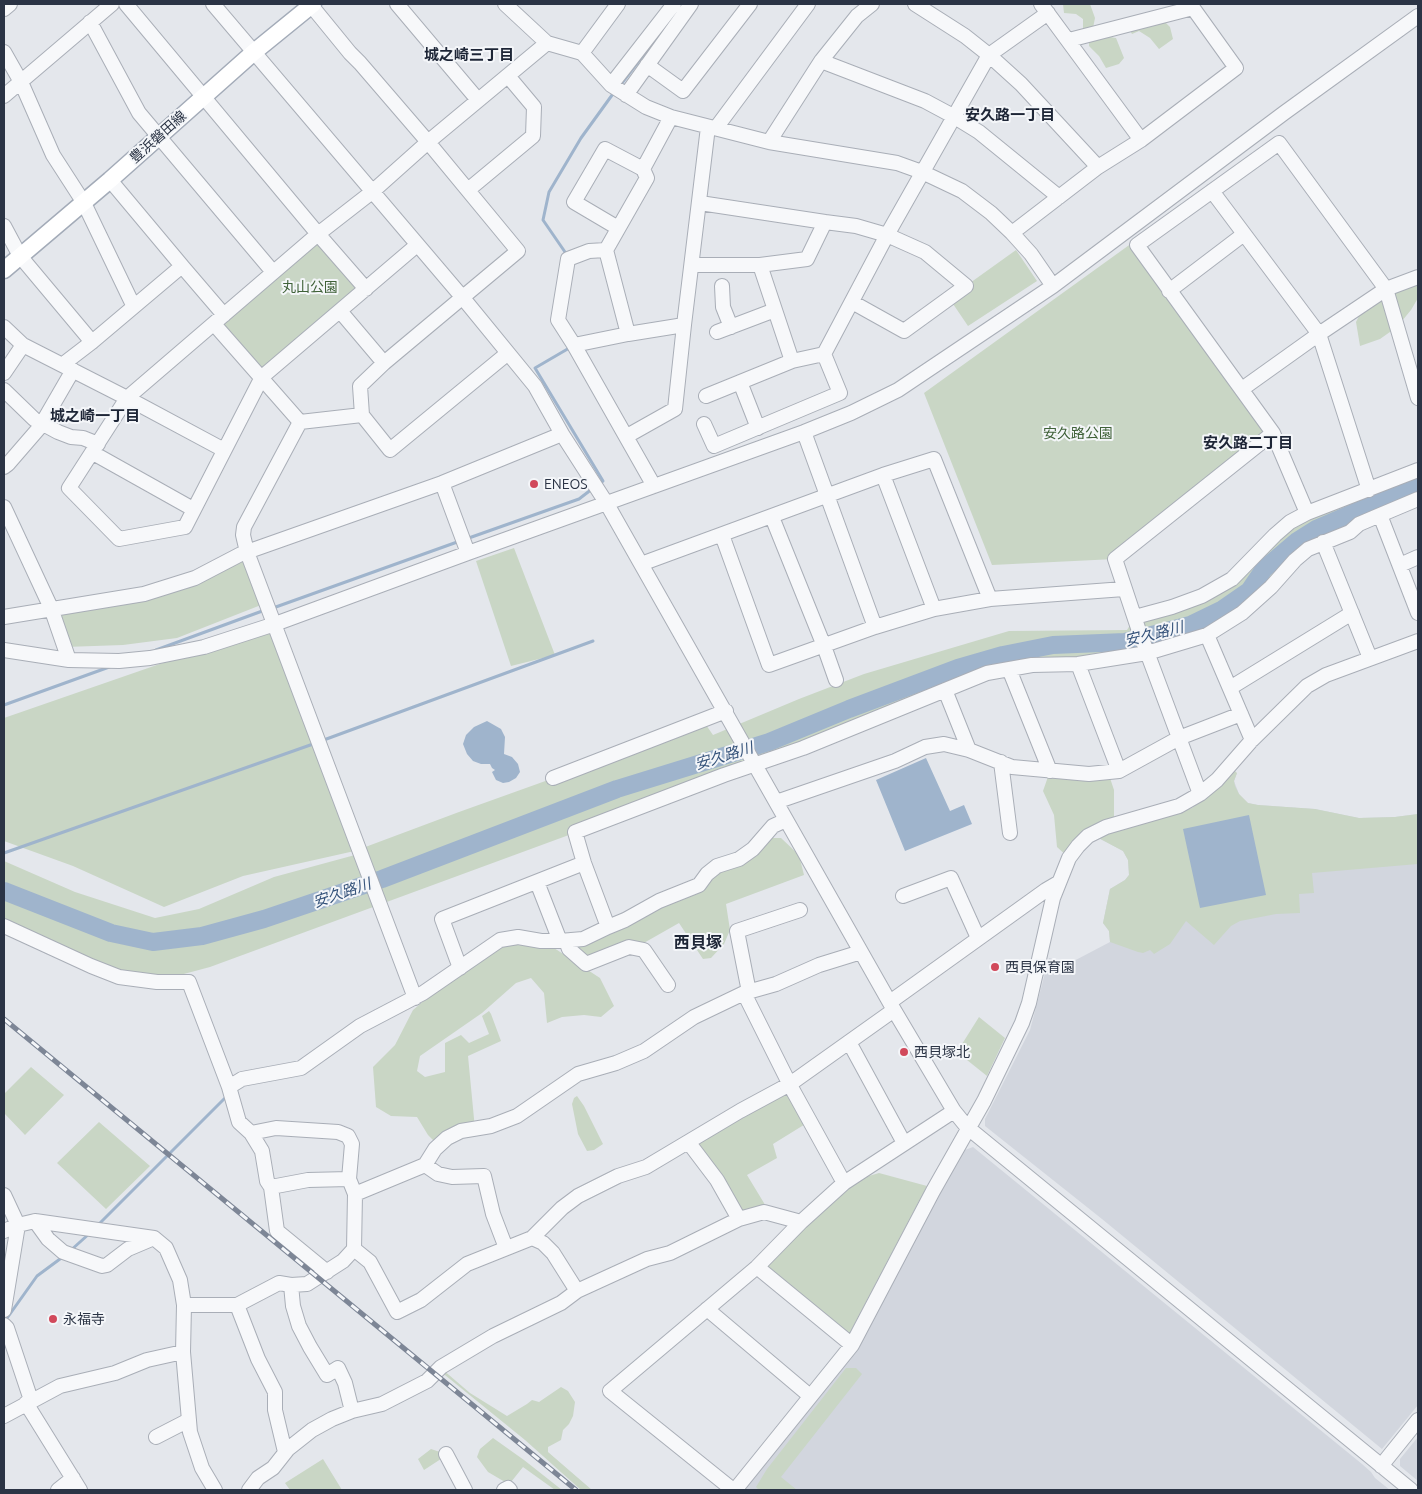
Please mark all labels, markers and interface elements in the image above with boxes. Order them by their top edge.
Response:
district label: 城之崎三丁目 [424,46,514,64]
district label: 安久路一丁目 [965,106,1055,124]
street label: 豊浜磐田線 [126,107,190,167]
park label: 丸山公園 [282,279,338,295]
district label: 城之崎一丁目 [50,407,140,425]
park label: 安久路公園 [1043,425,1113,441]
district label: 安久路二丁目 [1203,434,1293,452]
place label: ENEOS [544,476,588,492]
marker: ENEOS [528,478,540,490]
water label: 安久路川 [1123,618,1185,650]
water label: 安久路川 [693,739,755,773]
water label: 安久路川 [311,875,373,911]
district label: 西貝塚 [674,933,722,953]
place label: 西貝保育園 [1005,959,1075,975]
marker: 西貝保育園 [989,961,1001,973]
place label: 西貝塚北 [914,1044,970,1060]
marker: 西貝塚北 [898,1046,910,1058]
place label: 永福寺 [63,1311,105,1327]
marker: 永福寺 [47,1313,59,1325]

